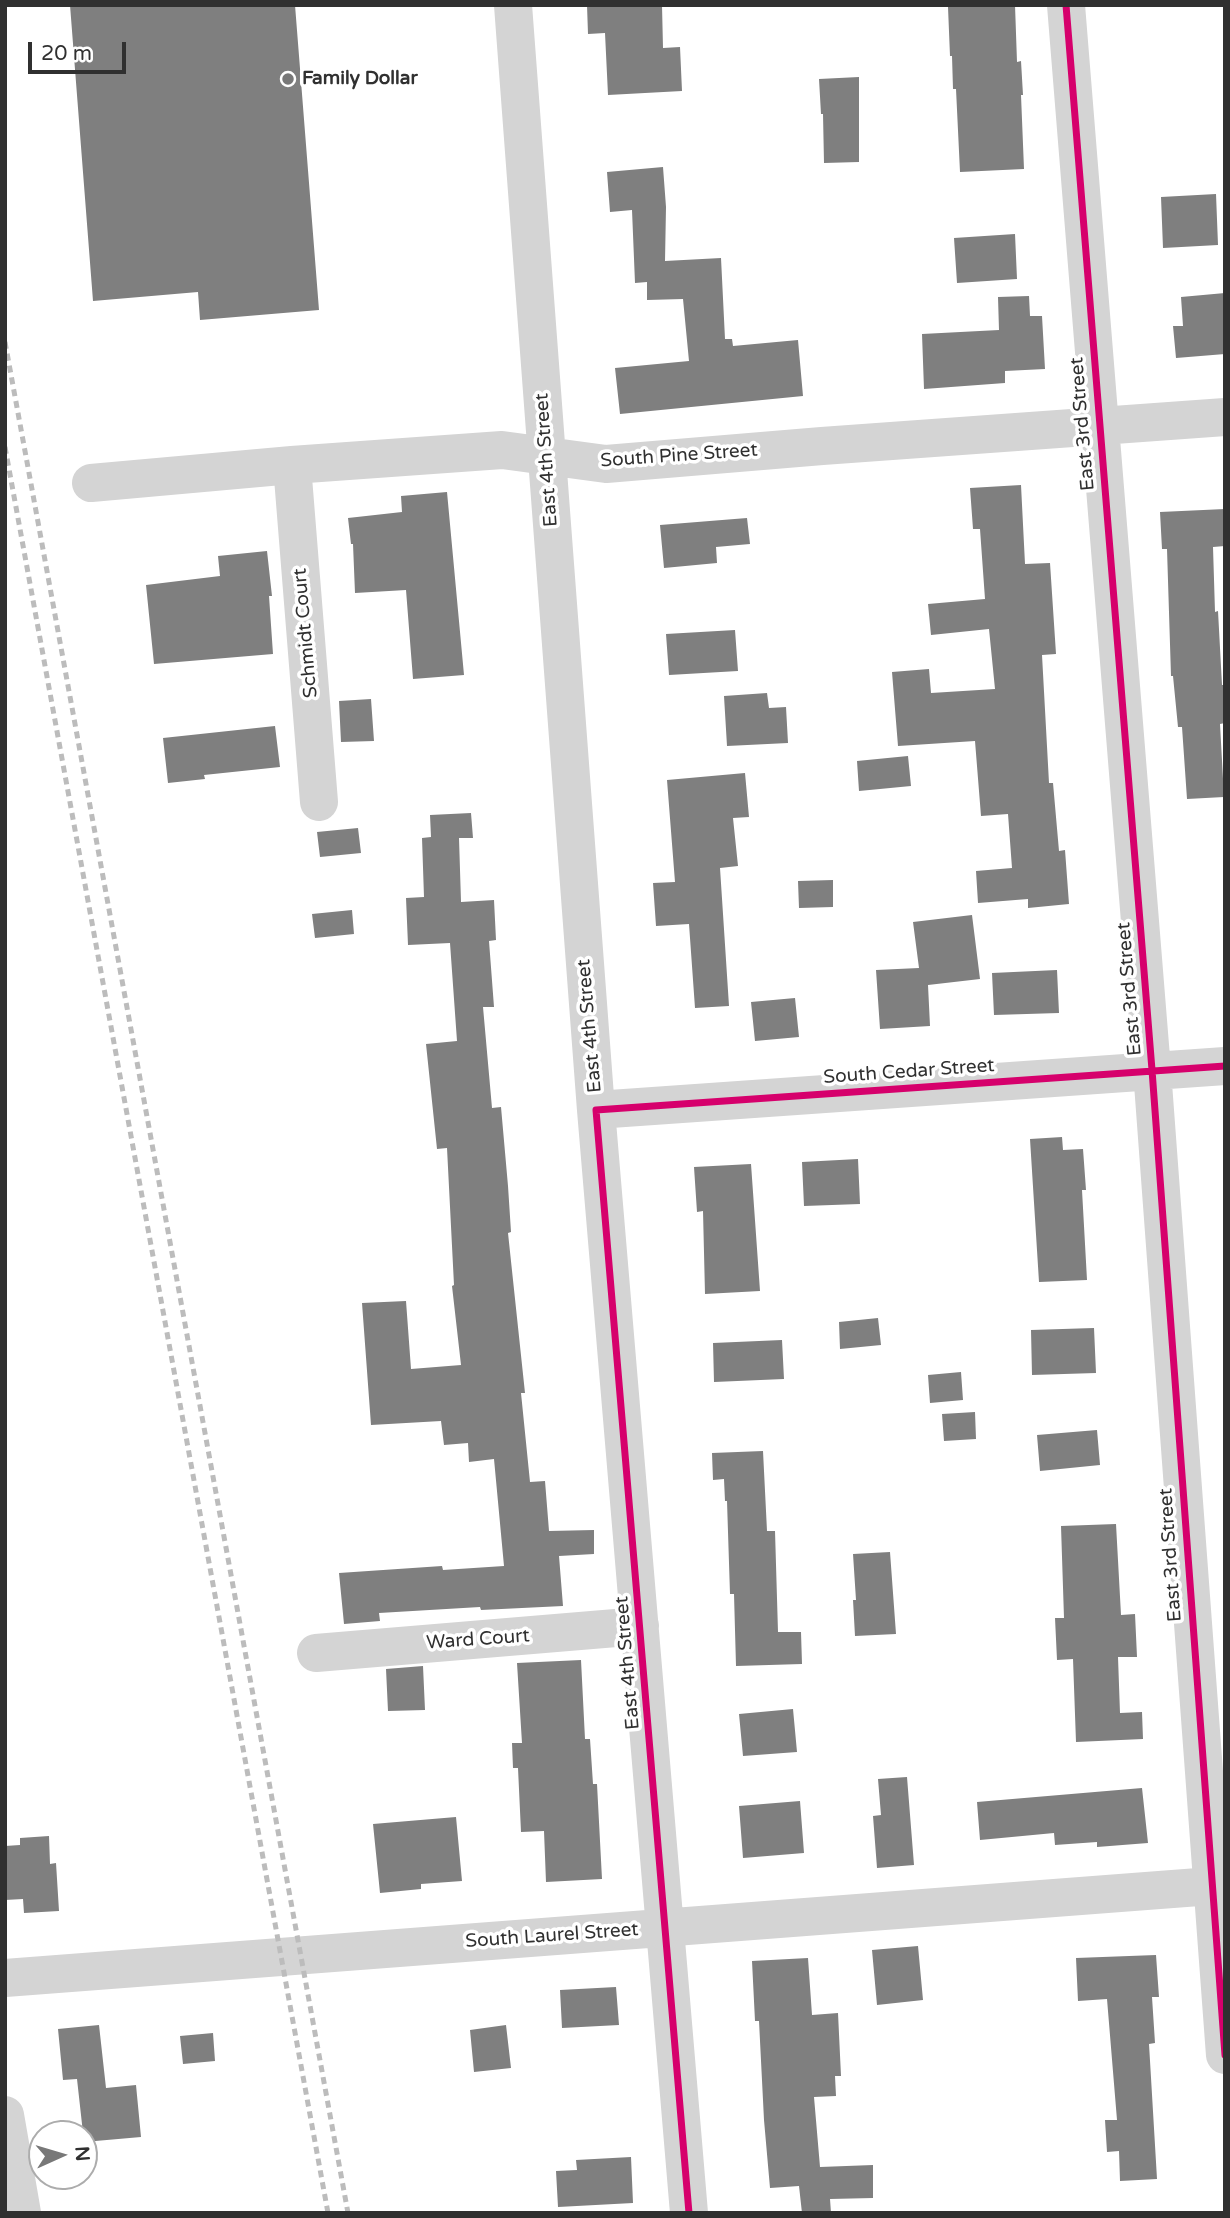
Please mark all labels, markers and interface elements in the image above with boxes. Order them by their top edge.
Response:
scale bar [32,28,130,72]
text: 20 m [41,41,92,66]
place label: Family Dollar [302,68,418,90]
marker: Family Dollar [280,71,296,87]
street label: East 3rd Street [1066,356,1100,492]
street label: East 4th Street [531,392,563,528]
street label: South Pine Street [600,439,758,473]
street label: Schmidt Court [289,567,323,699]
street label: East 3rd Street [1113,921,1147,1057]
street label: East 4th Street [573,958,607,1094]
street label: South Cedar Street [823,1055,995,1089]
street label: East 3rd Street [1155,1487,1187,1623]
street label: East 4th Street [611,1595,645,1731]
street label: Ward Court [426,1625,530,1655]
street label: South Laurel Street [465,1919,639,1953]
north arrow [28,2120,98,2190]
text: N [70,2145,93,2162]

